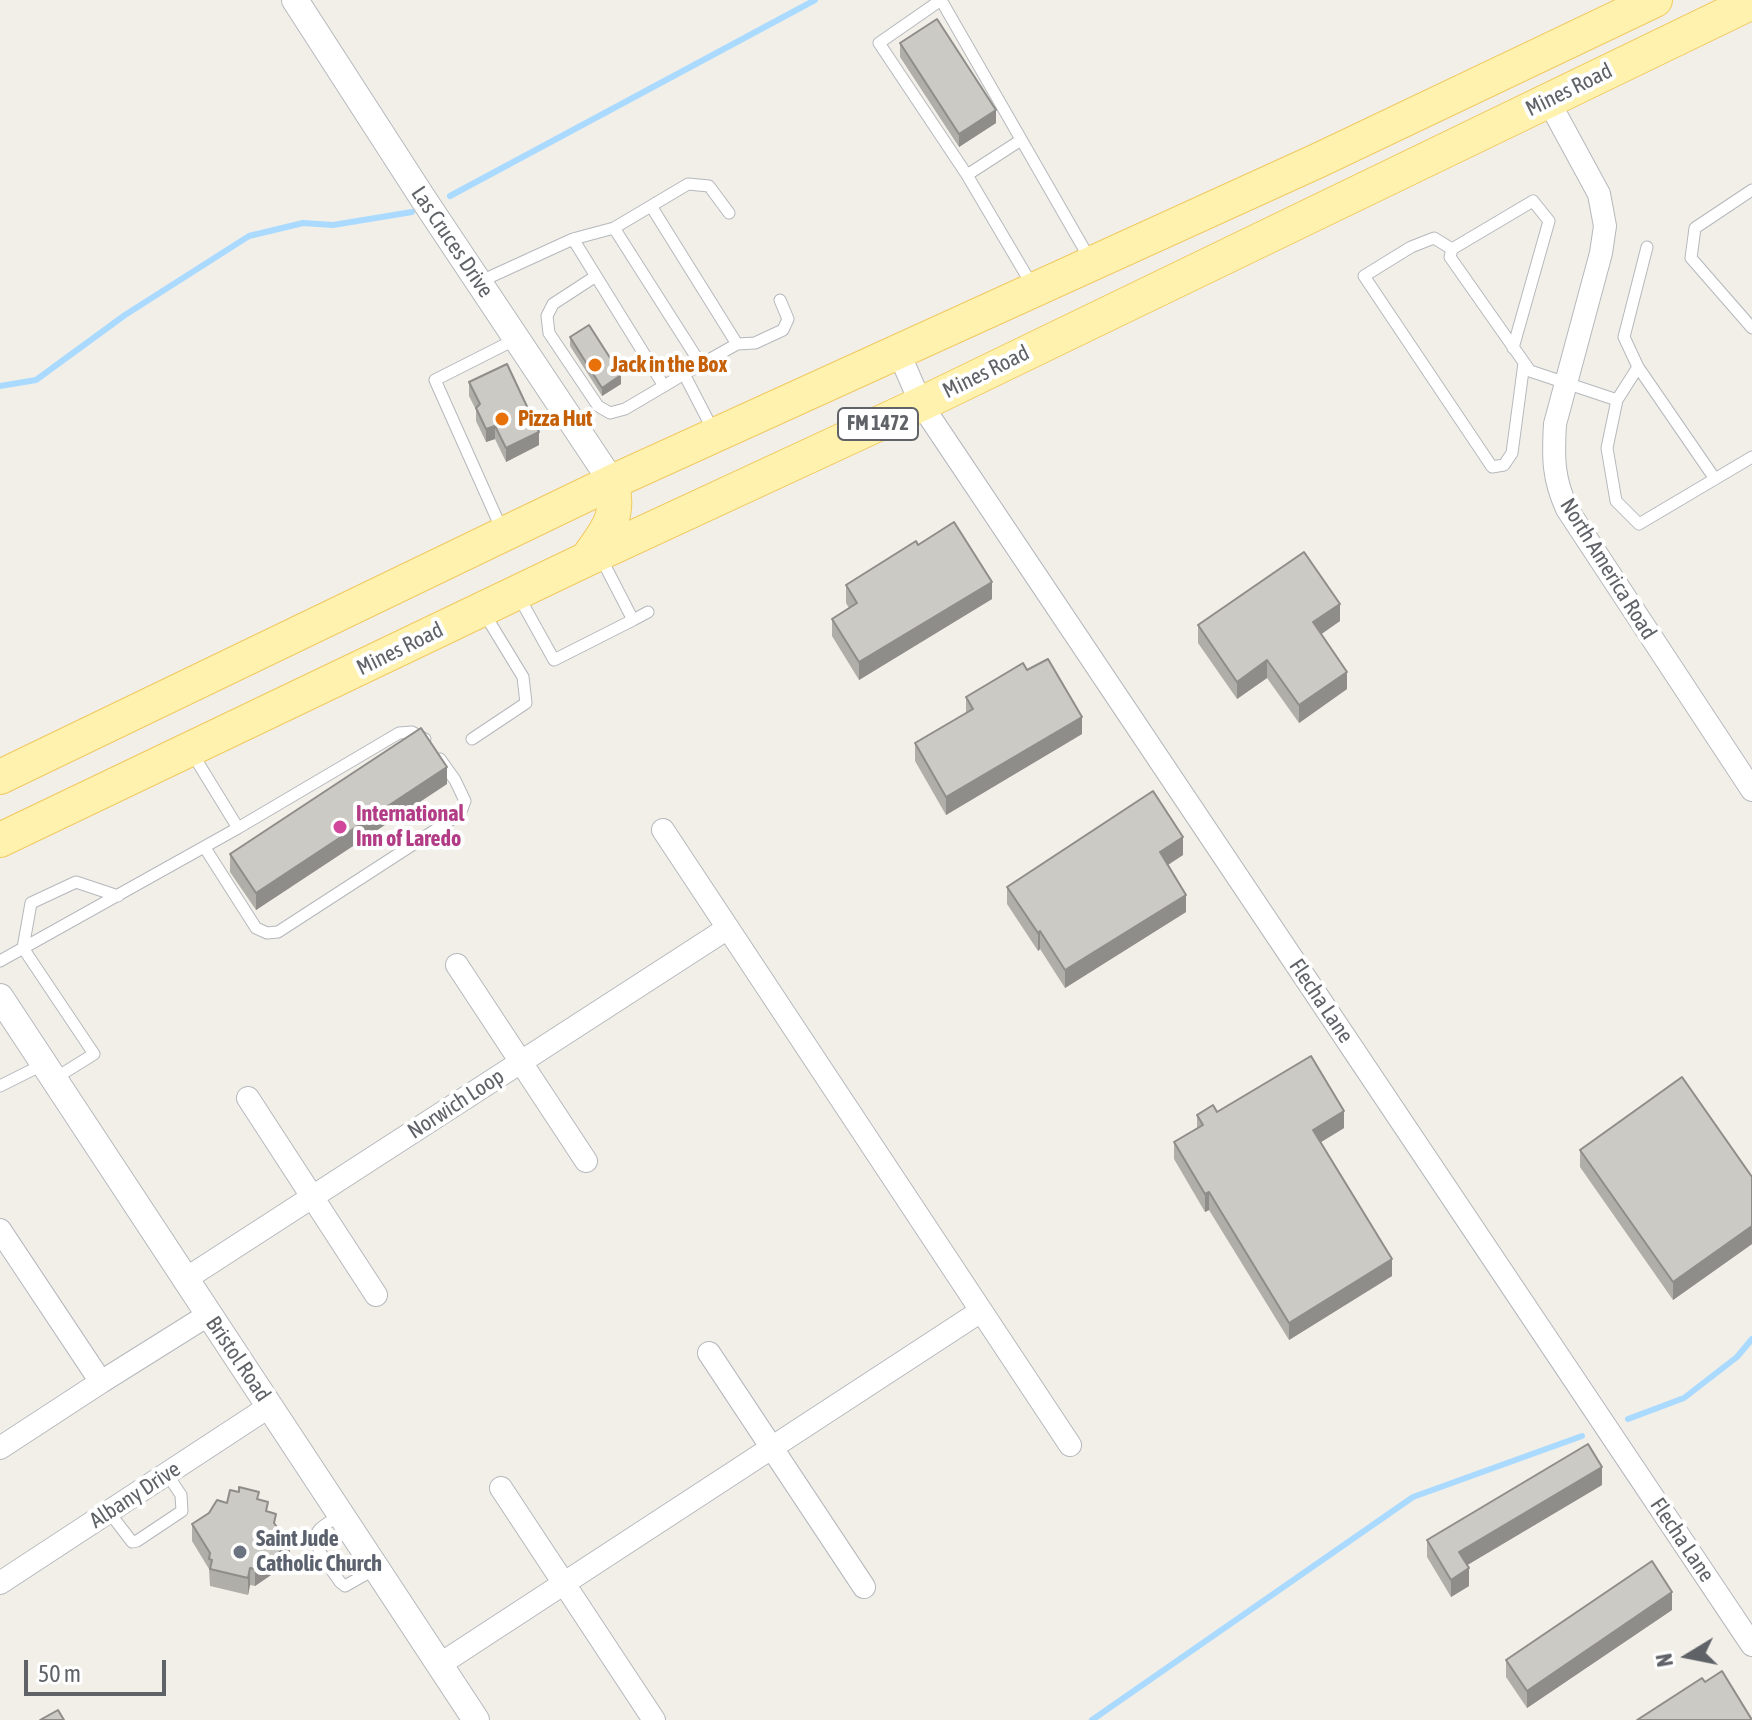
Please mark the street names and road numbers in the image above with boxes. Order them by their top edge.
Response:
street label: Mines Road [1521,58,1617,122]
street label: Las Cruces Drive [405,181,499,303]
street label: Mines Road [938,340,1034,404]
road number: FM 1472 [838,408,918,440]
street label: North America Road [1554,494,1662,644]
street label: Mines Road [352,617,448,681]
street label: Flecha Lane [1283,954,1359,1048]
street label: Norwich Loop [403,1063,509,1145]
street label: Bristol Road [200,1311,276,1407]
street label: Albany Drive [85,1456,185,1534]
street label: Flecha Lane [1644,1493,1720,1587]

